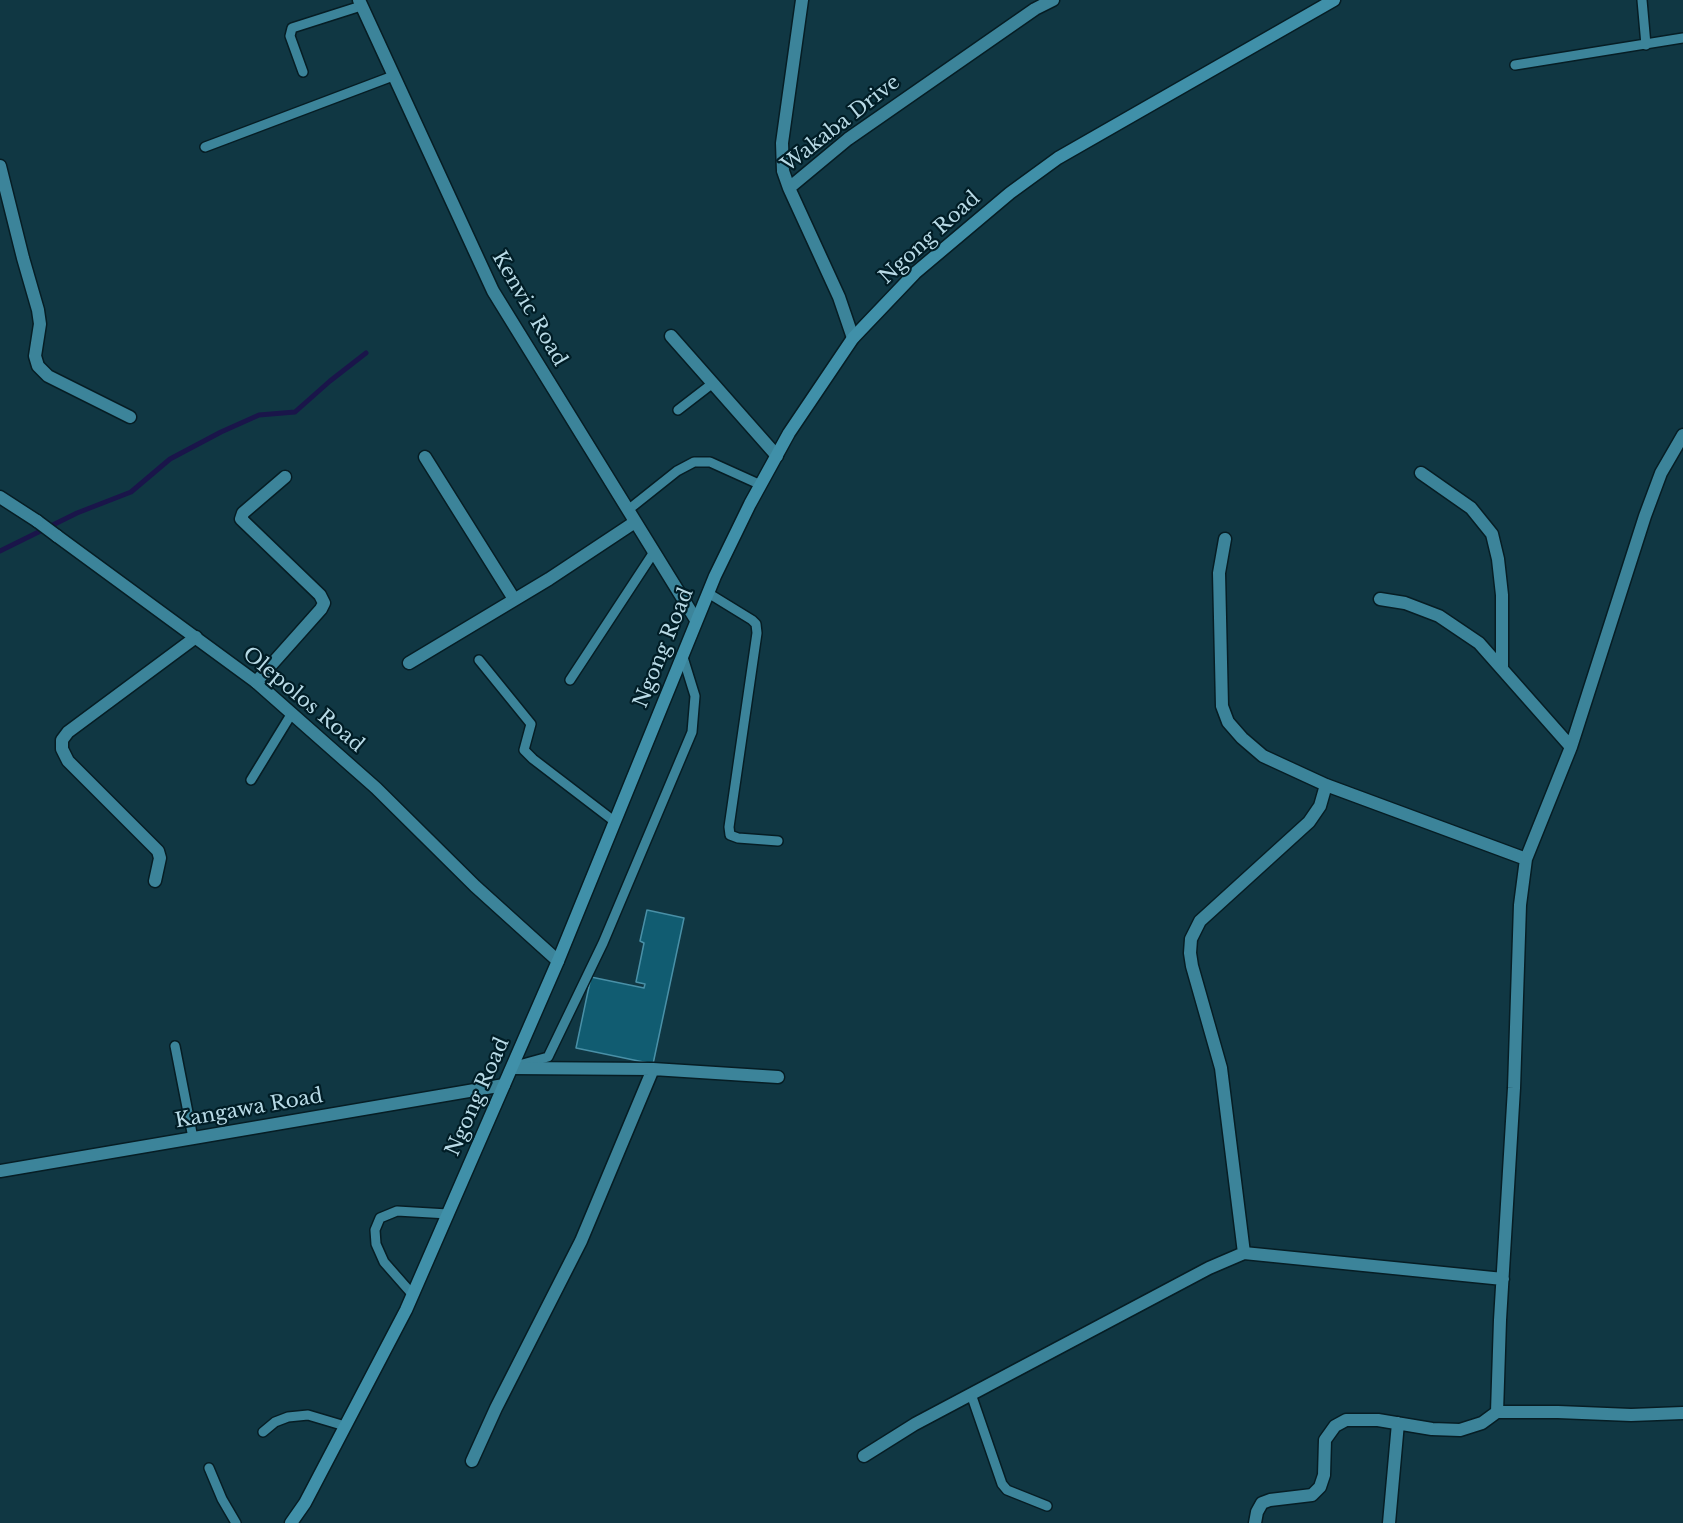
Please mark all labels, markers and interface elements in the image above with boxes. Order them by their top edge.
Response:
street label: Wakaba Drive [777,70,905,178]
street label: Ngong Road [875,187,985,289]
street label: Kenvic Road [486,247,572,371]
street label: Ngong Road [629,585,699,711]
street label: Olepolos Road [237,642,369,758]
street label: Ngong Road [441,1034,515,1160]
street label: Kangawa Road [173,1084,325,1134]

